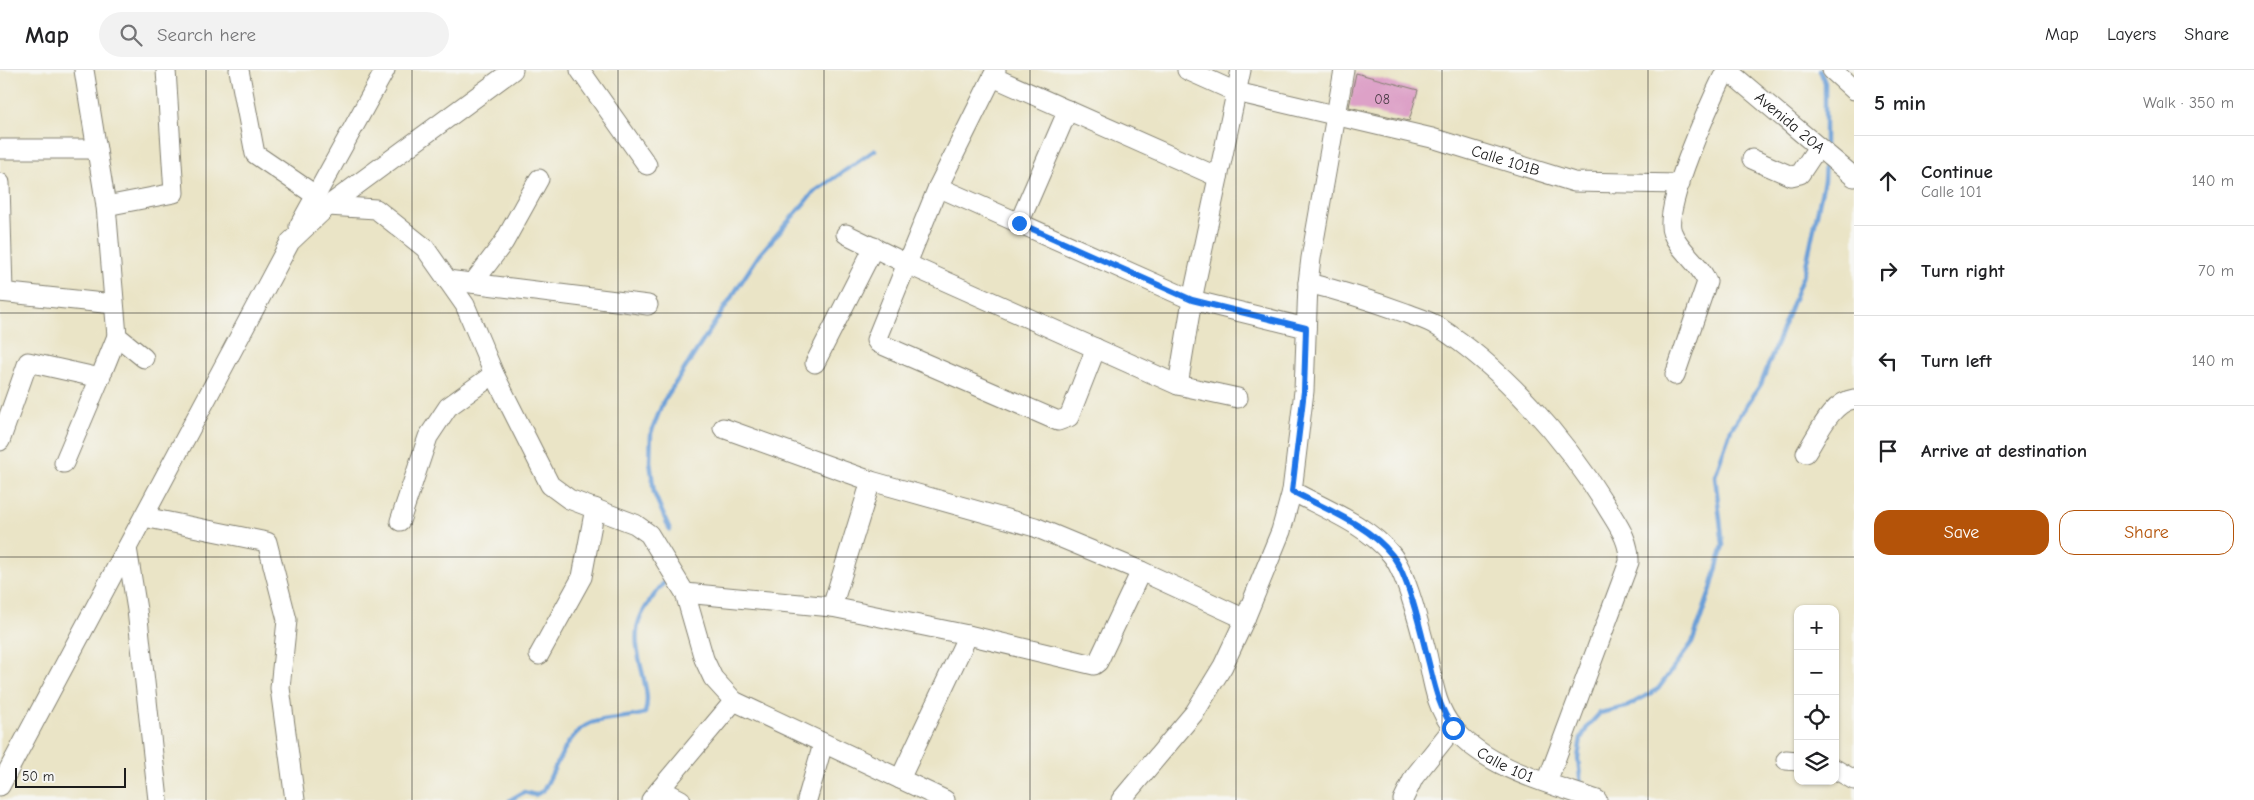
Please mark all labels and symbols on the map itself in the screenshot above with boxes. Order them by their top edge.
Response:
street label: Avenida 20A [1751,88,1828,157]
house number: 08 [1374,91,1390,108]
street label: Calle 101B [1469,142,1542,180]
route end [1008,212,1031,235]
route start [1442,717,1465,740]
street label: Calle 101 [1473,743,1536,787]
scale bar [15,765,126,788]

